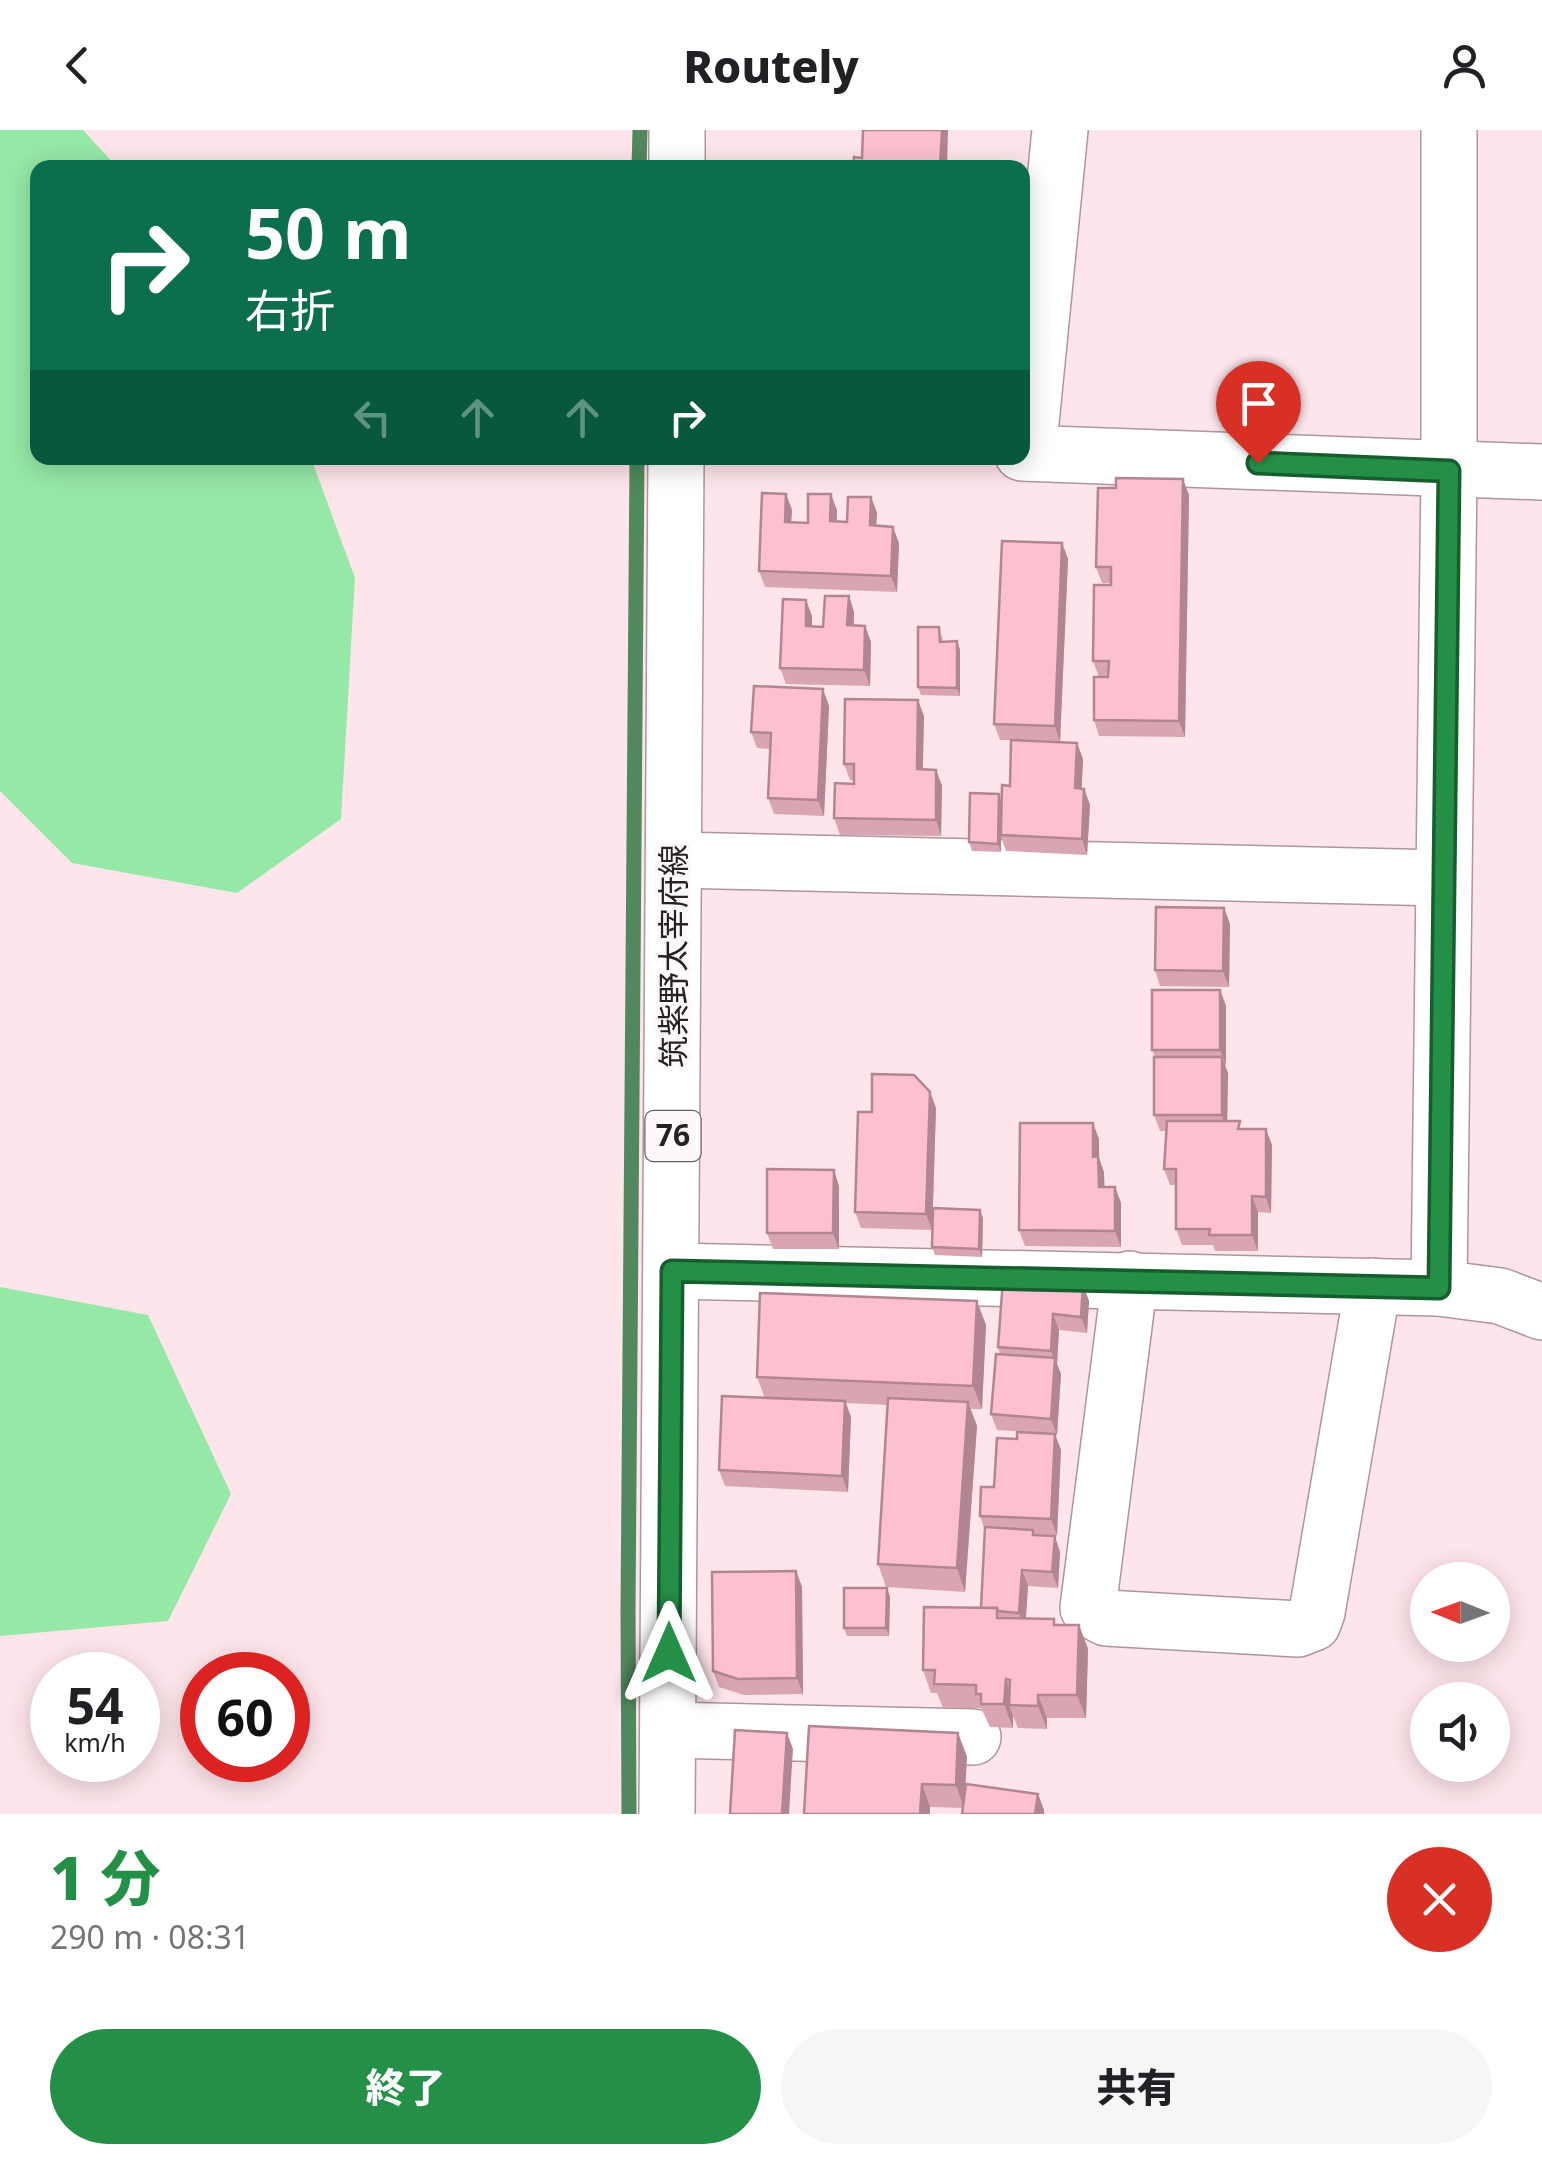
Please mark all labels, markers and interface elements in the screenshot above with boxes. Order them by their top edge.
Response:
text: Routely [683,35,859,96]
icon: back [50,38,105,93]
icon: person [1437,38,1492,93]
text: 50 m [245,184,412,280]
icon: right [80,200,210,330]
text: 右折 [245,279,335,340]
pin [1216,361,1301,464]
icon: arrive [1231,376,1286,431]
icon: left [345,390,400,445]
icon: ahead [450,390,505,445]
icon: ahead [555,390,610,445]
icon: right [660,390,715,445]
street label: 筑紫野太宰府線 [651,844,694,1068]
road number: 76 [646,1111,700,1161]
north arrow [1410,1562,1510,1662]
map controls [1410,1562,1510,1782]
position arrow [617,1601,721,1705]
speed limit sign: 60 [180,1652,310,1782]
text: 54 [66,1671,124,1739]
button: sound [1410,1682,1510,1782]
text: km/h [64,1725,126,1759]
text: 1 分 [50,1836,160,1918]
button: close [1387,1847,1492,1952]
text: 290 m · 08:31 [50,1915,250,1958]
button: 終了 [50,2029,761,2144]
button: 共有 [781,2029,1492,2144]

